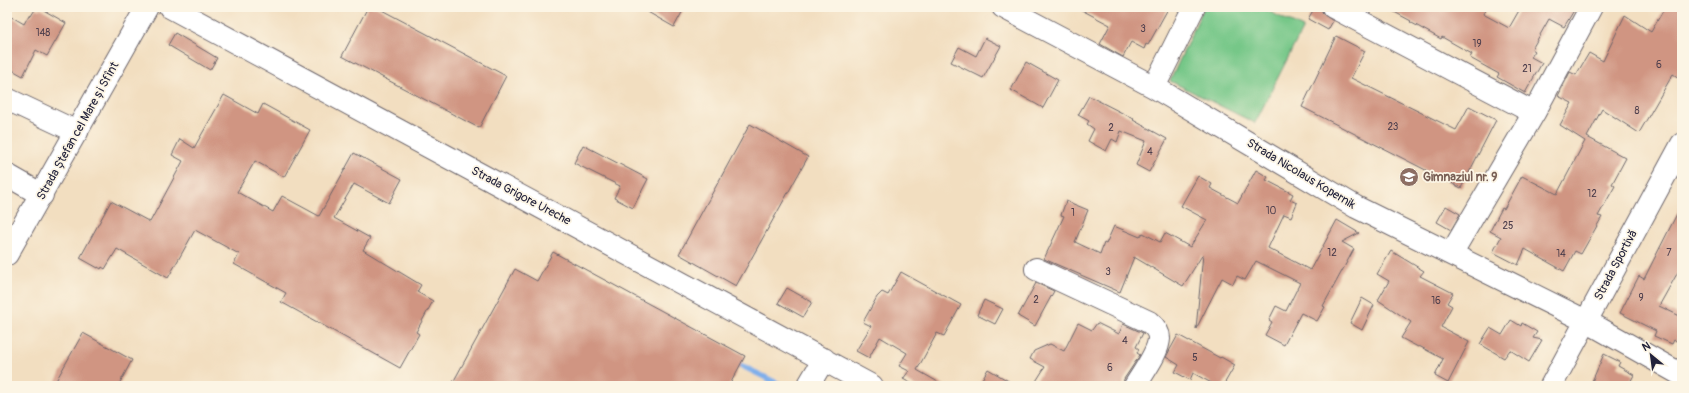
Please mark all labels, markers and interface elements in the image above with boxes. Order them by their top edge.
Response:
house number: 3 [1140,23,1146,35]
house number: 148 [36,27,50,39]
house number: 19 [1472,38,1482,50]
street label: Strada Ștefan cel Mare și Sfînt [34,59,122,203]
house number: 6 [1656,59,1662,71]
house number: 21 [1522,63,1532,75]
house number: 8 [1634,105,1640,117]
house number: 23 [1388,121,1399,133]
house number: 2 [1108,122,1114,134]
street label: Strada Nicolaus Kopernik [1244,136,1358,212]
house number: 4 [1147,146,1153,158]
street label: Strada Grigore Ureche [469,163,573,229]
school or university icon: Gimnaziul nr. 9 [1398,166,1420,188]
place label: Gimnaziul nr. 9 [1423,170,1498,185]
house number: 12 [1587,188,1597,200]
house number: 10 [1266,205,1277,217]
house number: 1 [1071,207,1075,219]
house number: 25 [1502,220,1514,232]
street label: Strada Sportivă [1591,227,1641,303]
house number: 12 [1327,247,1337,259]
house number: 7 [1666,247,1672,259]
house number: 14 [1556,248,1566,260]
house number: 3 [1105,266,1111,278]
house number: 9 [1638,292,1644,304]
house number: 2 [1033,294,1039,306]
house number: 16 [1431,295,1441,307]
house number: 4 [1122,335,1128,347]
north arrow [1631,335,1671,375]
text: N [1640,339,1653,354]
house number: 5 [1192,352,1198,364]
house number: 6 [1107,362,1113,374]

